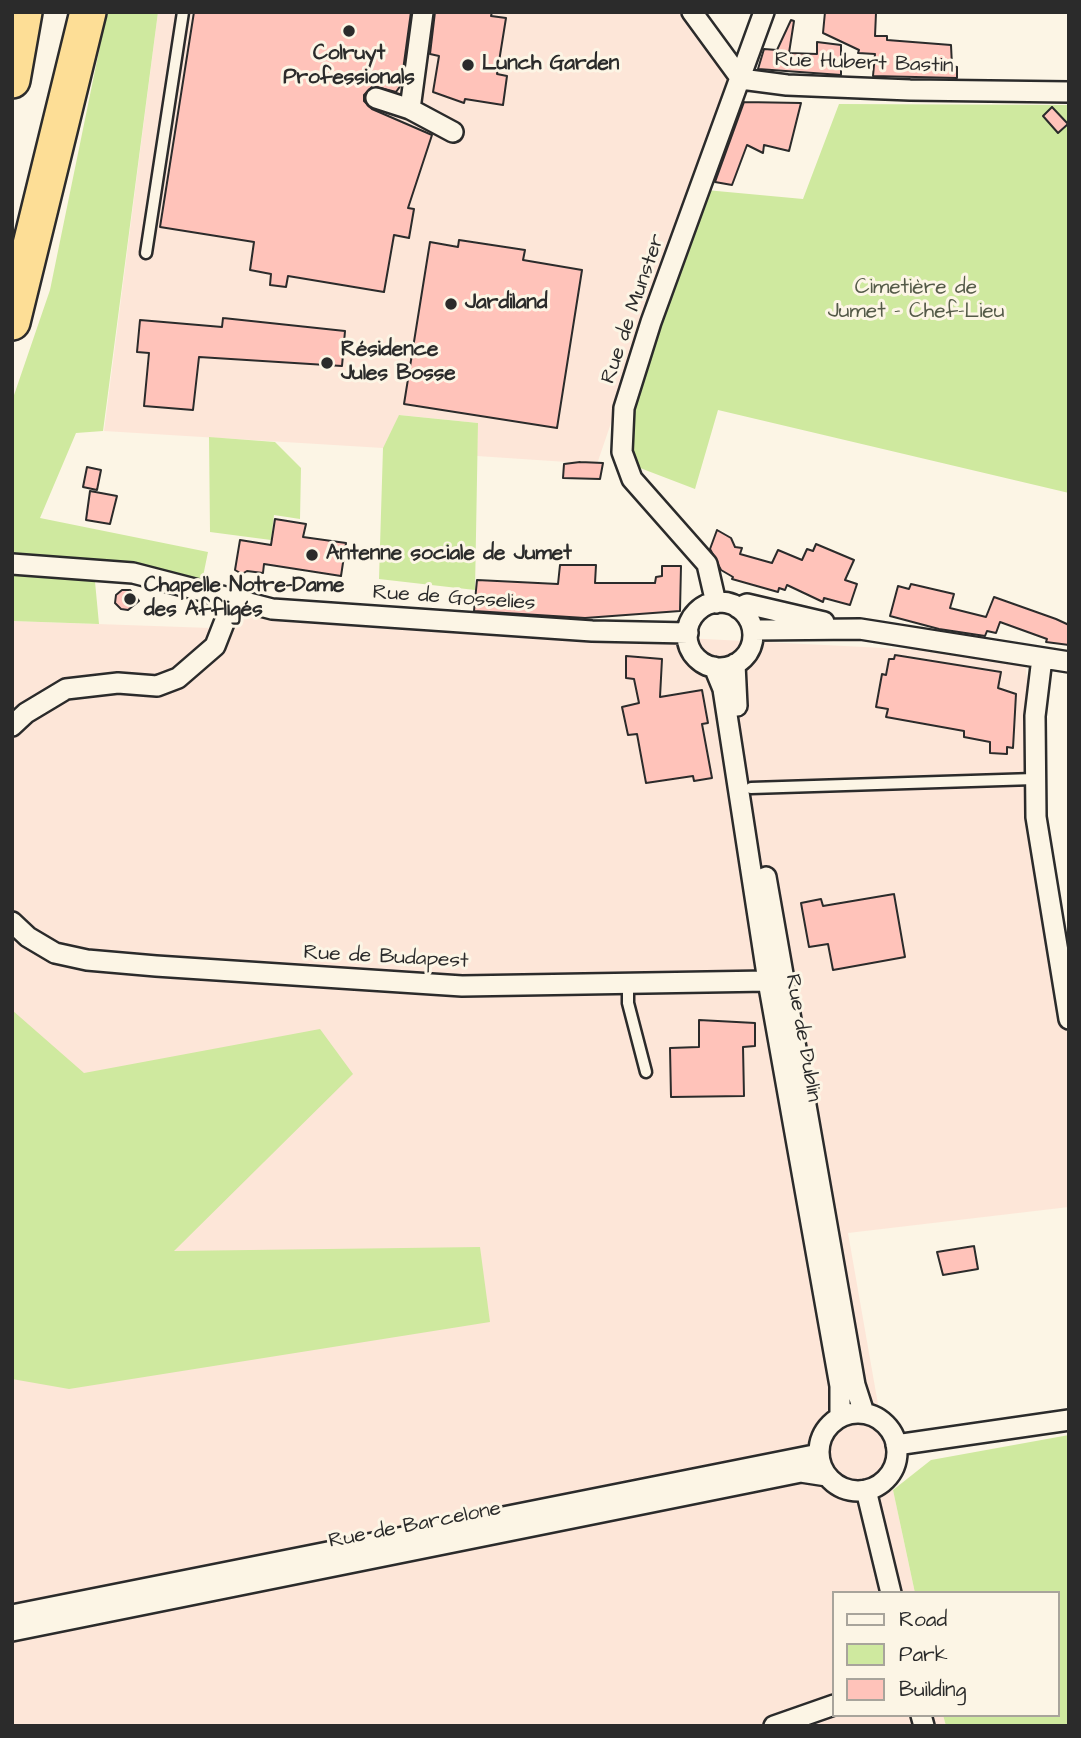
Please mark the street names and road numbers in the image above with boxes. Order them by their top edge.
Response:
street label: Rue Hubert Bastin [774,48,954,80]
street label: Rue de Munster [597,231,671,387]
street label: Rue de Gosselies [372,581,536,617]
street label: Rue de Budapest [303,941,469,975]
street label: Rue de Dublin [778,972,826,1104]
street label: Rue de Barcelone [327,1497,503,1555]

